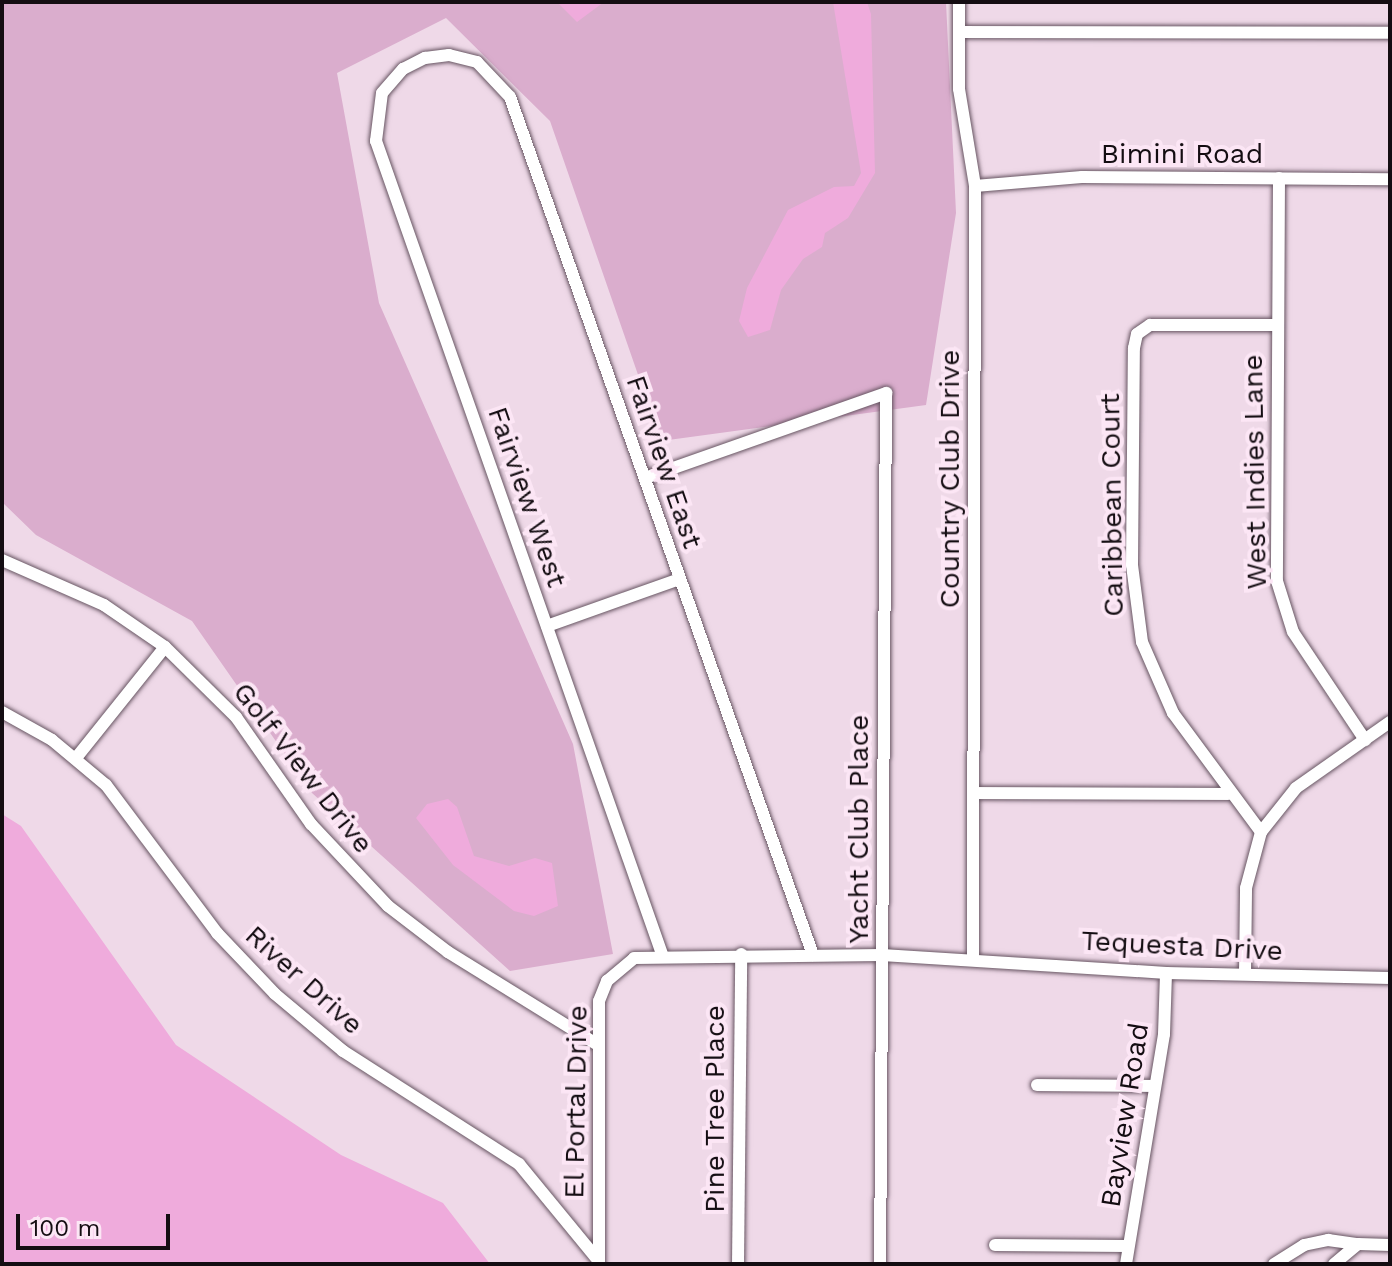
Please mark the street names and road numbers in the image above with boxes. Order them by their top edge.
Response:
street label: Bimini Road [1101,137,1263,171]
street label: Country Club Drive [933,349,967,609]
street label: West Indies Lane [1236,354,1274,590]
street label: Fairview East [619,371,709,553]
street label: Caribbean Court [1093,393,1131,617]
street label: Fairview West [480,402,574,592]
street label: Golf View Drive [225,675,381,861]
street label: Yacht Club Place [842,714,876,944]
street label: River Drive [238,918,370,1042]
street label: Tequesta Drive [1080,924,1284,968]
street label: El Portal Drive [557,1004,595,1200]
street label: Pine Tree Place [698,1005,732,1213]
street label: Bayview Road [1094,1020,1156,1210]

